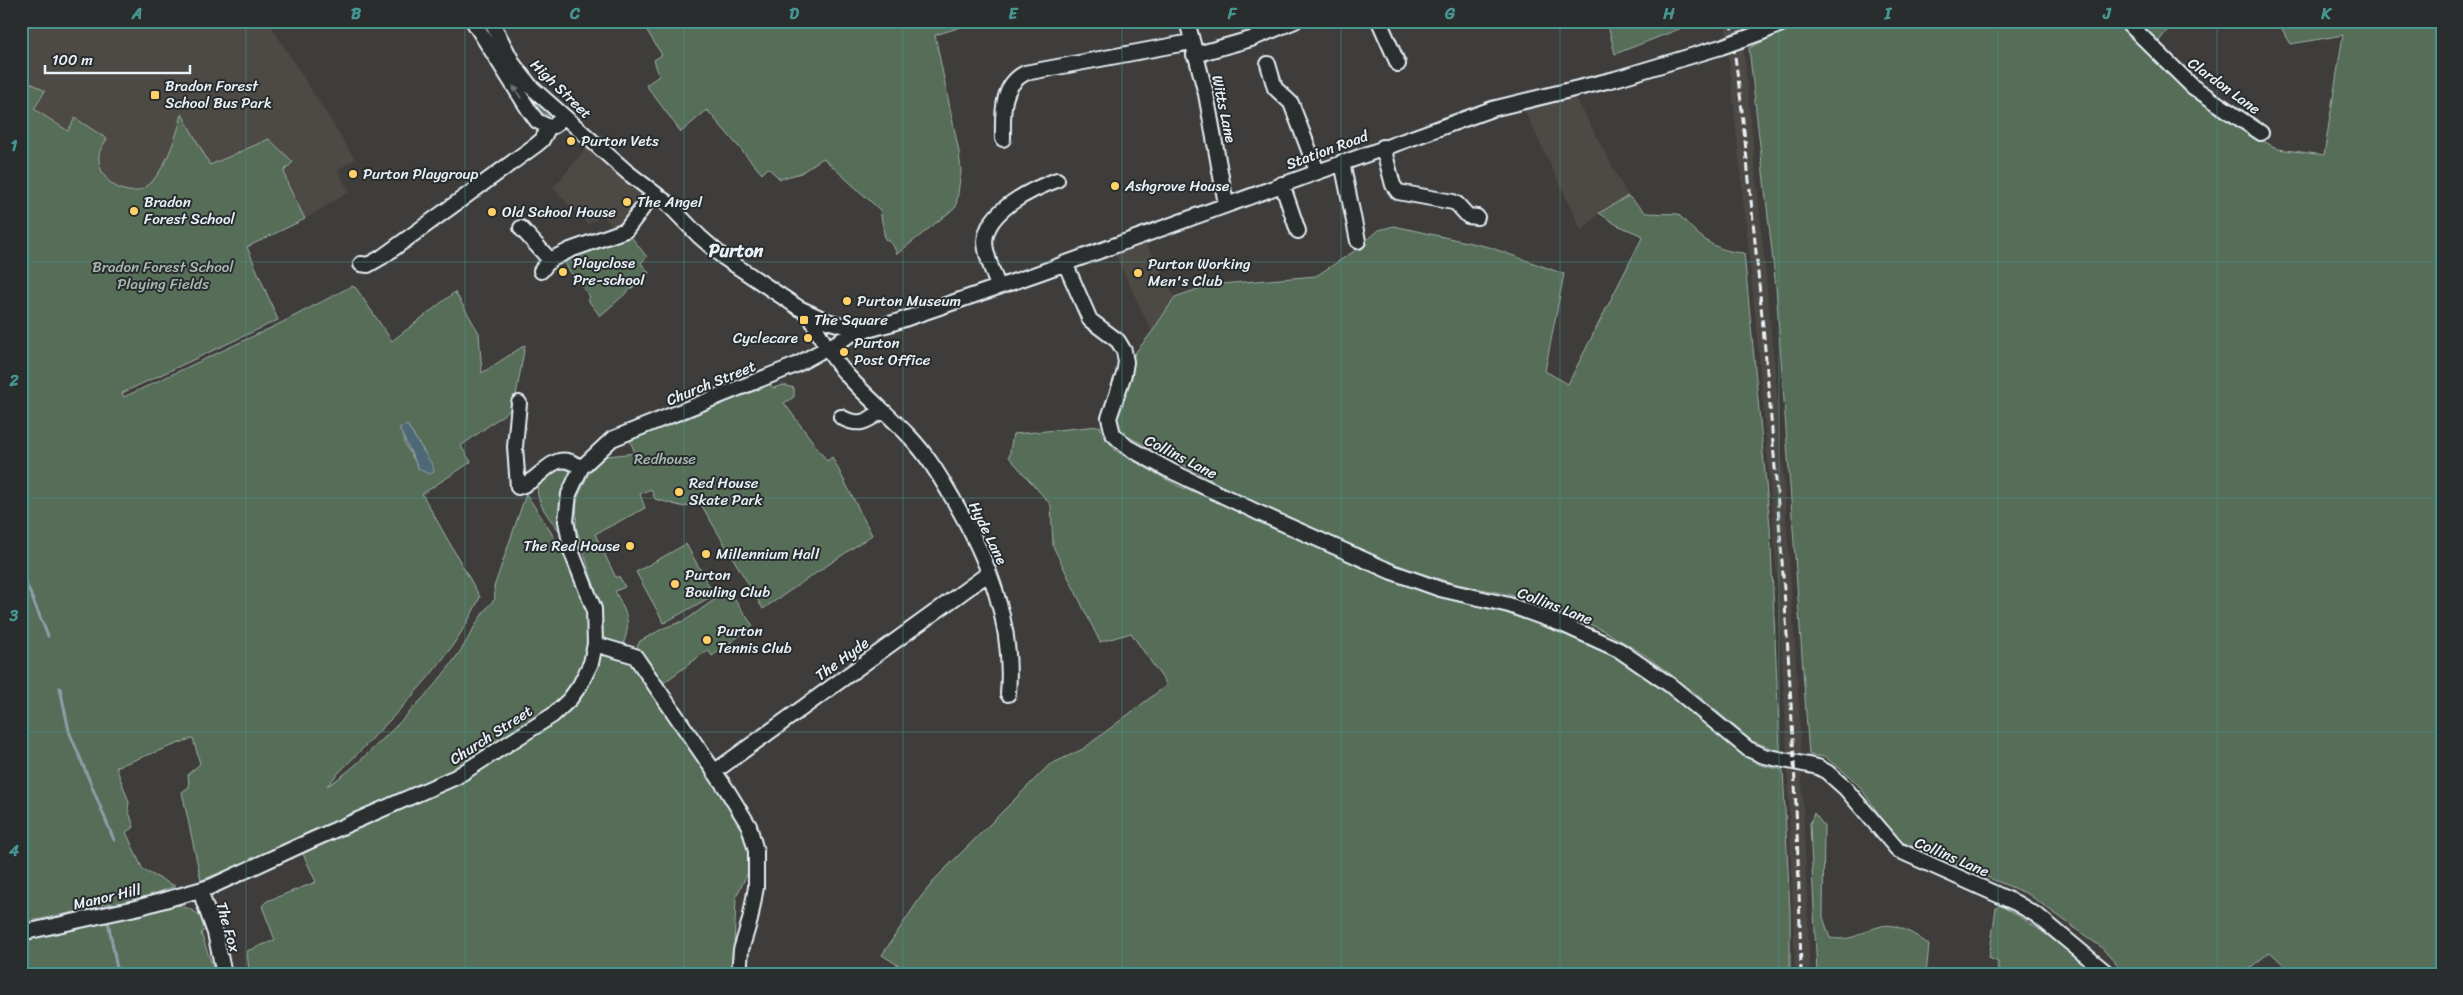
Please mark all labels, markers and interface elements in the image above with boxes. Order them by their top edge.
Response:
text: A [131,0,142,28]
text: B [351,0,362,28]
text: C [569,0,581,28]
text: D [789,0,799,28]
text: E [1009,0,1019,28]
text: F [1227,0,1238,28]
text: G [1444,0,1456,28]
text: H [1662,0,1675,28]
text: I [1884,0,1893,28]
text: J [2102,0,2112,28]
text: K [2320,0,2332,28]
scale bar [45,42,190,74]
text: 100 m [52,47,93,73]
street label: Clardon Lane [2182,50,2266,122]
street label: High Street [524,53,598,126]
place label: Bradon Forest School Bus Park [165,73,272,116]
street label: Witts Lane [1204,73,1244,145]
one-way arrow [512,85,522,99]
marker: Bradon Forest School Bus Park [149,89,161,101]
street label: Station Road [1282,123,1373,177]
place label: Purton Vets [581,128,659,154]
text: 1 [11,131,18,160]
marker: Purton Vets [565,135,577,147]
place label: Purton Playgroup [363,161,479,187]
marker: Purton Playgroup [347,168,359,180]
place label: Ashgrove House [1124,173,1230,199]
marker: Ashgrove House [1109,180,1121,192]
place label: Bradon Forest School [144,189,236,232]
place label: The Angel [637,189,703,215]
marker: The Angel [621,196,633,208]
place label: Old School House [502,199,616,225]
marker: Bradon Forest School [128,205,140,217]
marker: Old School House [486,206,498,218]
district label: Purton [709,235,764,267]
place label: Playclose Pre-school [573,250,645,293]
place label: Purton Working Men's Club [1148,251,1251,294]
park label: Bradon Forest School Playing Fields [92,254,234,297]
marker: Playclose Pre-school [557,266,569,278]
marker: Purton Working Men's Club [1132,267,1144,279]
place label: Purton Museum [857,288,961,314]
marker: Purton Museum [841,295,853,307]
place label: The Square [814,307,888,333]
marker: The Square [798,314,810,326]
place label: Cyclecare [733,325,798,351]
place label: Purton Post Office [854,330,931,373]
marker: Cyclecare [802,332,814,344]
marker: Purton Post Office [838,346,850,358]
street label: Church Street [662,353,760,413]
text: 2 [8,366,19,395]
street label: Collins Lane [1140,428,1222,487]
park label: Redhouse [634,446,696,472]
place label: Red House Skate Park [689,470,764,513]
marker: Red House Skate Park [673,486,685,498]
street label: Hyde Lane [961,497,1015,569]
place label: The Red House [524,533,620,559]
marker: The Red House [624,540,636,552]
place label: Millennium Hall [716,541,820,567]
marker: Millennium Hall [700,548,712,560]
place label: Purton Bowling Club [685,562,770,605]
marker: Purton Bowling Club [669,578,681,590]
street label: Collins Lane [1514,580,1597,632]
text: 3 [9,601,19,630]
place label: Purton Tennis Club [717,618,792,661]
street label: The Hyde [809,630,875,688]
marker: Purton Tennis Club [701,634,713,646]
street label: Church Street [444,698,538,772]
street label: Collins Lane [1911,830,1994,884]
text: 4 [8,836,19,865]
street label: Manor Hill [71,876,144,917]
street label: The Fox [208,899,248,956]

